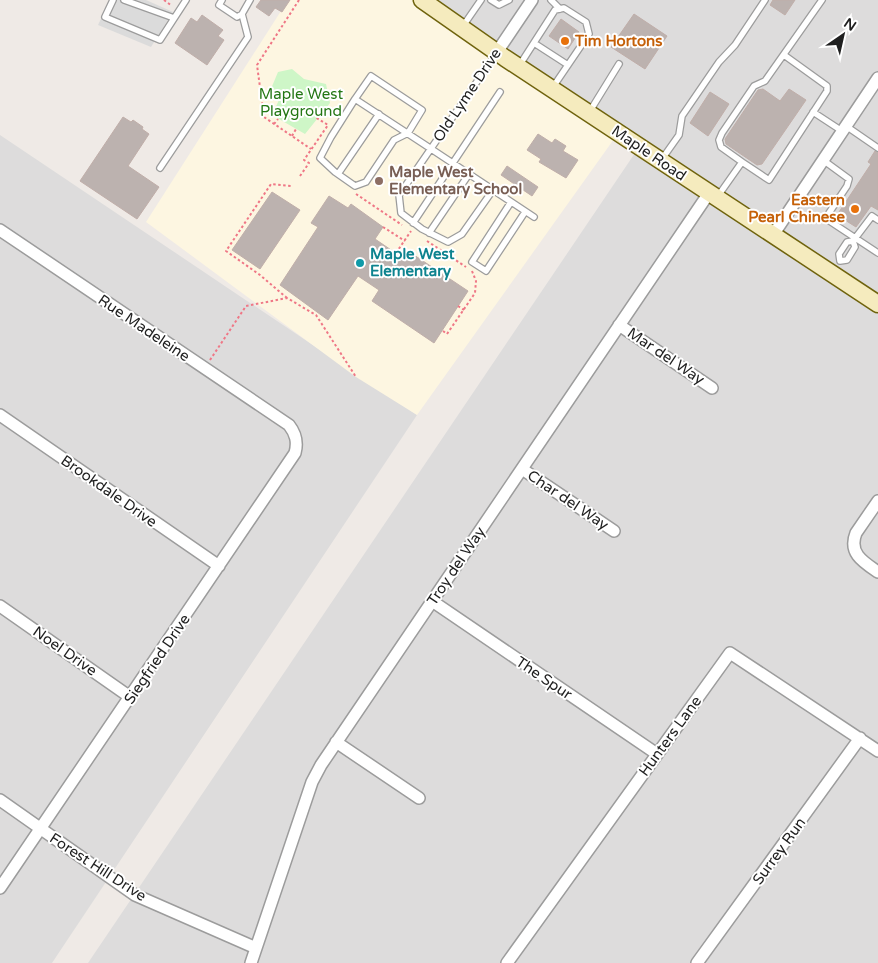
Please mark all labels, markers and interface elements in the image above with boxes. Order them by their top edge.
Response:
north arrow [818,10,868,60]
text: N [841,14,859,35]
place label: Tim Hortons [574,32,662,50]
marker: Tim Hortons [559,35,571,47]
street label: Old Lyme Drive [429,45,505,145]
park label: Maple West Playground [259,85,343,120]
street label: Maple Road [608,121,690,185]
place label: Maple West Elementary School [389,163,522,199]
marker: Maple West Elementary School [373,175,385,187]
place label: Eastern Pearl Chinese [748,191,846,226]
marker: Eastern Pearl Chinese [849,203,861,215]
place label: Maple West Elementary [370,245,455,281]
marker: Maple West Elementary [354,257,366,269]
street label: Rue Madeleine [95,291,193,365]
street label: Mar del Way [624,324,708,388]
street label: Brookdale Drive [58,451,160,531]
street label: Char del Way [524,466,612,534]
street label: Troy del Way [423,523,489,609]
street label: Siegfried Drive [120,611,194,707]
street label: Noel Drive [30,622,100,680]
street label: The Spur [512,653,576,704]
street label: Hunters Lane [635,692,705,780]
street label: Surrey Run [749,814,809,888]
street label: Forest Hill Drive [46,829,150,905]

